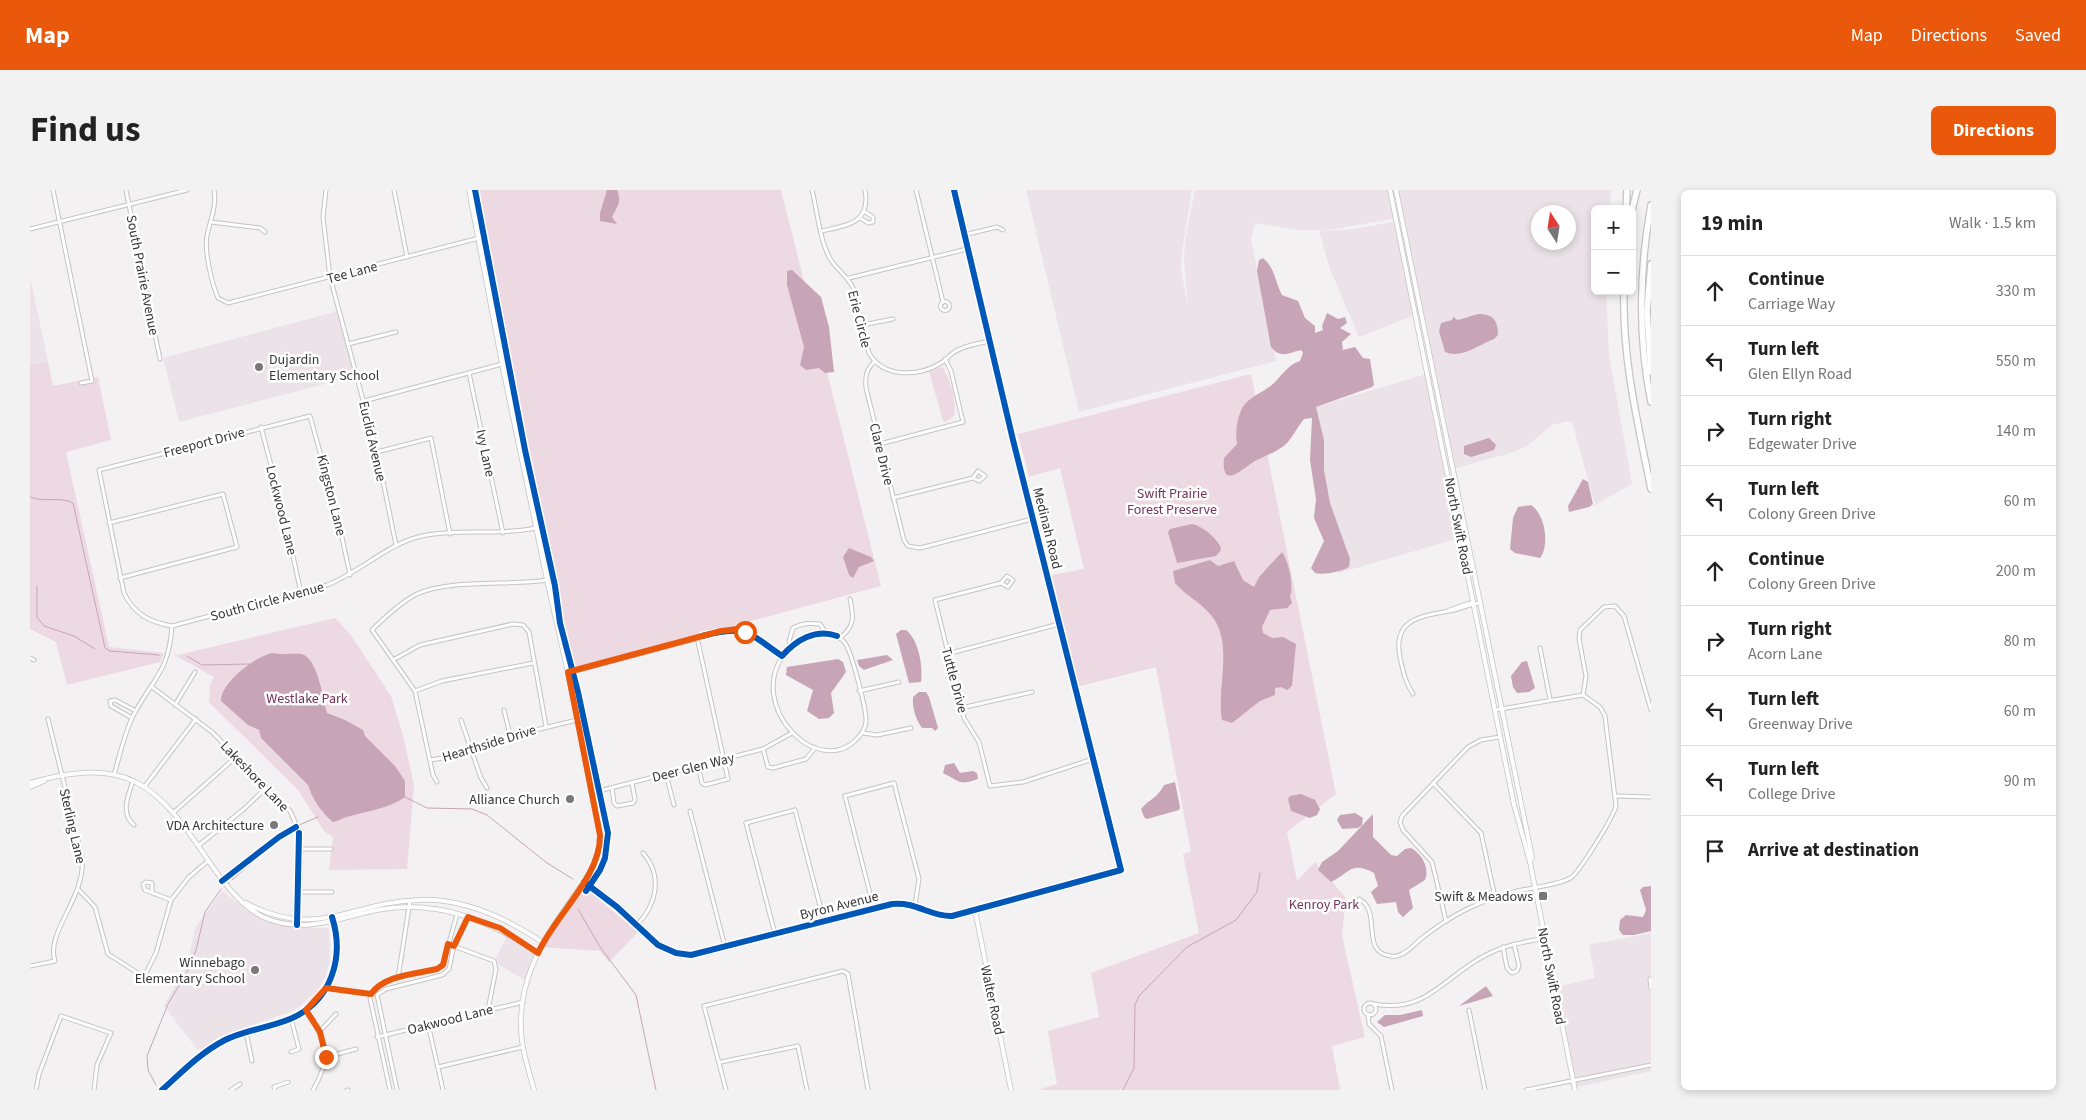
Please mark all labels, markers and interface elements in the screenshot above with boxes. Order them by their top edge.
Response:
text: Map [25,18,70,53]
text: Map [1851,23,1883,48]
text: Directions [1911,23,1987,48]
text: Saved [2015,23,2061,48]
text: Find us [30,105,140,155]
button: Directions [1931,106,2056,155]
north arrow [1531,205,1576,250]
map controls [1591,205,1636,295]
button: + [1591,205,1636,250]
text: 19 min [1701,208,1763,238]
text: Walk · 1.5 km [1949,212,2036,234]
street label: South Prairie Avenue [121,213,163,337]
button: − [1591,250,1636,295]
street label: Tee Lane [325,257,380,289]
text: Continue [1748,266,1825,293]
icon: ahead [1701,277,1729,305]
text: 330 m [1996,280,2036,302]
street label: Erie Circle [842,288,876,350]
text: Carriage Way [1748,293,1835,315]
text: Turn left [1748,336,1819,363]
icon: left [1701,347,1729,375]
place label: Dujardin Elementary School [269,350,380,386]
text: 550 m [1996,350,2036,372]
marker: Dujardin Elementary School [253,361,265,373]
text: Glen Ellyn Road [1748,363,1852,385]
street label: Euclid Avenue [353,399,391,484]
text: Turn right [1748,406,1832,433]
icon: right [1701,417,1729,445]
text: 140 m [1996,420,2036,442]
street label: Clare Drive [864,421,898,487]
street label: Freeport Drive [161,423,247,463]
street label: Ivy Lane [470,428,500,479]
text: Edgewater Drive [1748,433,1857,455]
street label: Kingston Lane [311,453,351,538]
street label: Lockwood Lane [260,463,302,557]
street label: North Swift Road [1439,476,1477,577]
text: Turn left [1748,476,1819,503]
park label: Swift Prairie Forest Preserve [1127,484,1217,520]
street label: Medinah Road [1027,485,1067,571]
icon: left [1701,487,1729,515]
text: 60 m [2004,490,2036,512]
text: Colony Green Drive [1748,503,1876,525]
text: Continue [1748,546,1825,573]
icon: ahead [1701,557,1729,585]
text: 200 m [1996,560,2036,582]
text: Colony Green Drive [1748,573,1876,595]
street label: South Circle Avenue [208,577,326,627]
text: Turn right [1748,616,1832,643]
route start [734,621,757,644]
icon: right [1701,627,1729,655]
text: 80 m [2004,630,2036,652]
text: Acorn Lane [1748,643,1822,665]
street label: Tuttle Drive [936,645,972,715]
text: Turn left [1748,686,1819,713]
park label: Westlake Park [266,689,348,709]
icon: left [1701,697,1729,725]
text: 60 m [2004,700,2036,722]
text: Greenway Drive [1748,713,1853,735]
street label: Hearthside Drive [440,720,539,768]
street label: Lakeshore Lane [215,737,293,817]
street label: Deer Glen Way [650,748,737,788]
text: Turn left [1748,756,1819,783]
icon: left [1701,767,1729,795]
text: 90 m [2004,770,2036,792]
text: College Drive [1748,783,1835,805]
street label: Sterling Lane [54,787,90,866]
place label: Alliance Church [469,790,560,810]
marker: Alliance Church [564,793,576,805]
place label: VDA Architecture [166,816,264,836]
marker: VDA Architecture [268,819,280,831]
icon: arrive [1701,837,1729,865]
text: Arrive at destination [1748,837,1919,864]
street label: Byron Avenue [798,887,881,925]
place label: Swift & Meadows [1434,887,1533,907]
marker: Swift & Meadows [1537,890,1549,902]
park label: Kenroy Park [1289,895,1359,915]
street label: North Swift Road [1532,926,1570,1027]
place label: Winnebago Elementary School [135,953,245,989]
marker: Winnebago Elementary School [249,964,261,976]
street label: Walter Road [975,964,1009,1037]
street label: Oakwood Lane [405,1000,495,1040]
route end [315,1046,338,1069]

